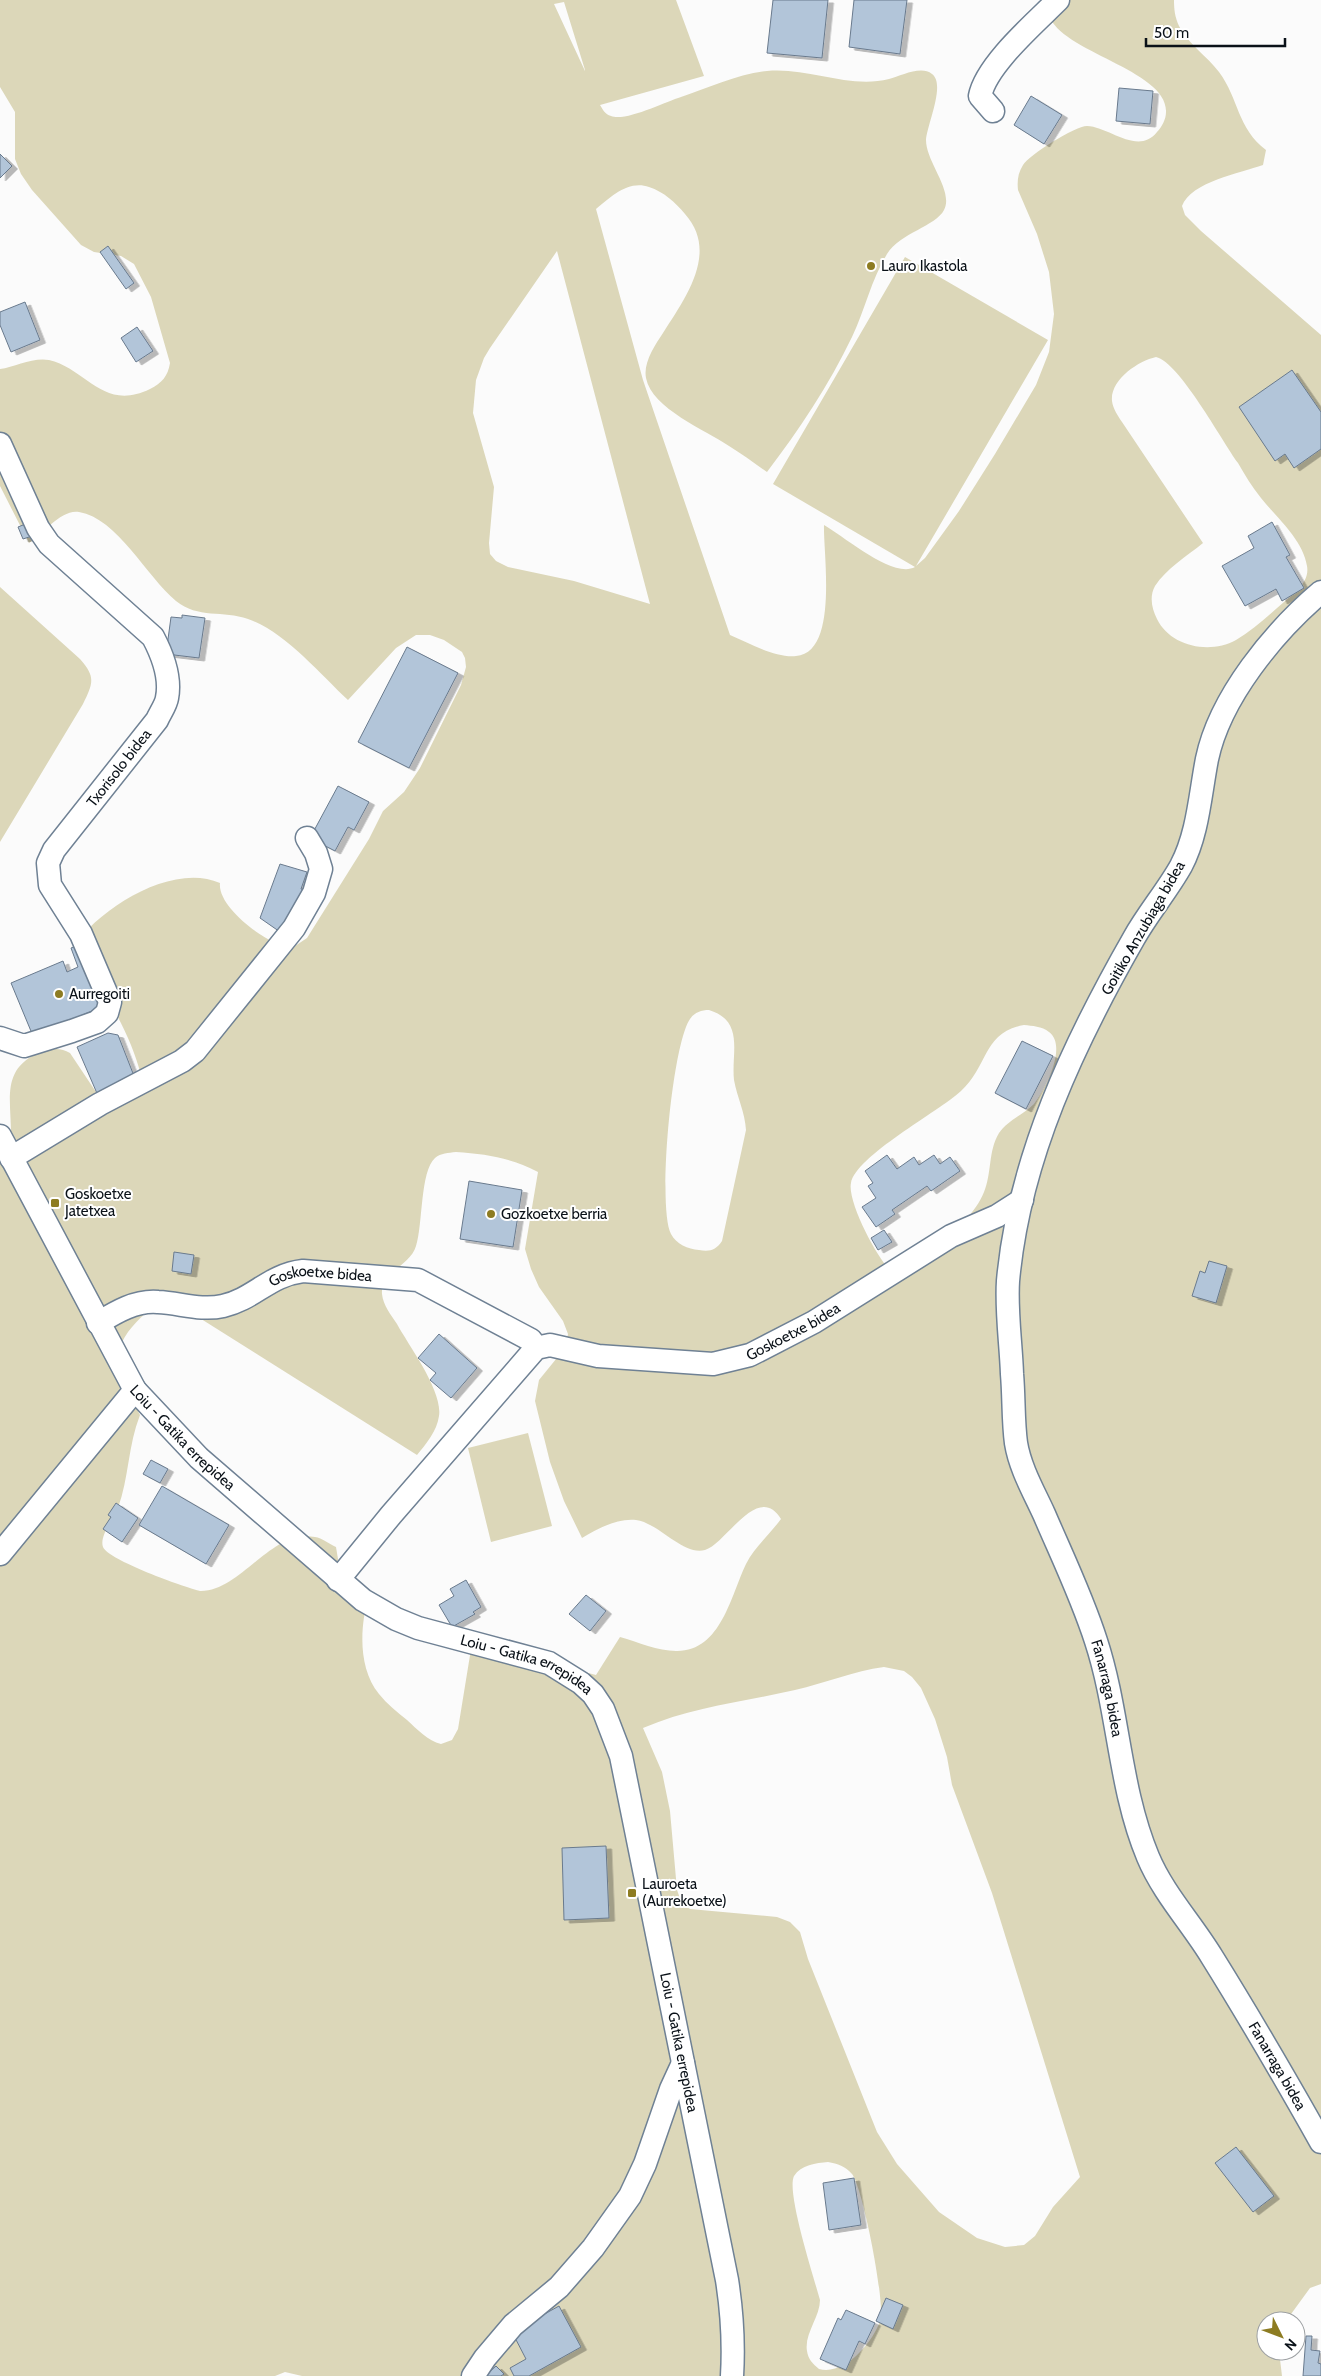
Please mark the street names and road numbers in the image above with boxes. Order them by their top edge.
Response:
street label: Txorisolo bidea [83,725,156,811]
street label: Goitiko Anzubiaga bidea [1097,857,1189,998]
street label: Goskoetxe bidea [266,1262,373,1291]
street label: Goskoetxe bidea [743,1298,844,1364]
street label: Loiu - Gatika errepidea [126,1381,239,1495]
street label: Loiu - Gatika errepidea [458,1631,597,1699]
street label: Fanarraga bidea [1087,1637,1127,1739]
street label: Loiu - Gatika errepidea [656,1971,702,2115]
street label: Fanarraga bidea [1245,2019,1310,2114]

